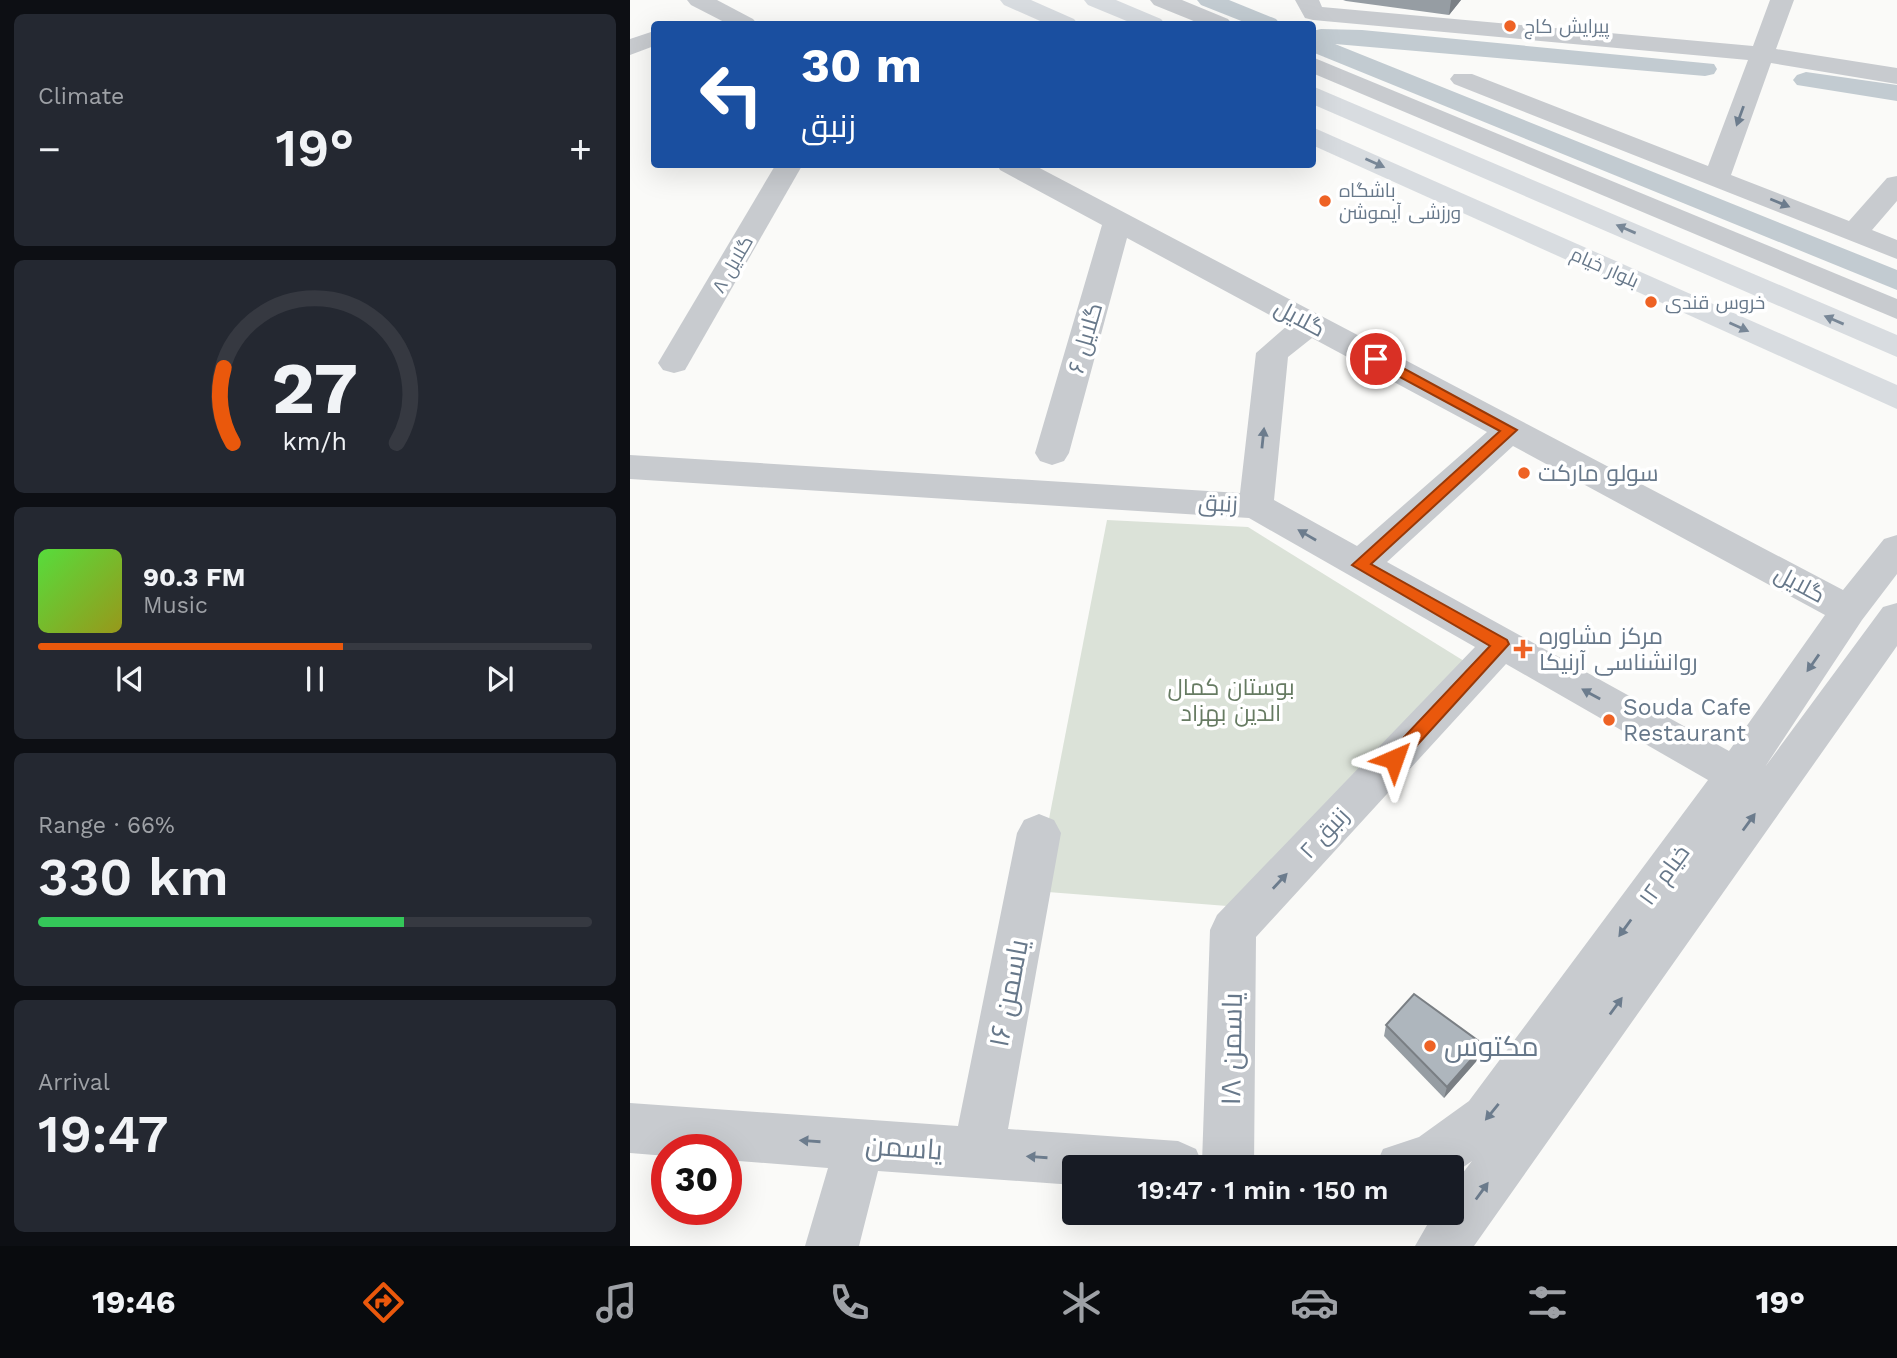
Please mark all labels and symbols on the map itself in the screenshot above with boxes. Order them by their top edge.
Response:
place label: پیرایش کاج [1524,15,1609,40]
marker: پیرایش کاج [1502,18,1518,34]
one-way arrow [1734,105,1745,126]
one-way arrow [1365,157,1385,169]
place label: باشگاه ورزشی آیموشن [1339,179,1461,224]
marker: باشگاه ورزشی آیموشن [1317,193,1333,209]
one-way arrow [1770,197,1791,208]
one-way arrow [1615,223,1636,234]
street label: گلایل ۸ [707,232,758,297]
street label: بلوار خیام [1566,242,1642,294]
place label: خروس قندی [1665,291,1765,314]
street label: گلایل [1270,294,1330,343]
marker: خروس قندی [1643,294,1659,310]
street label: گلایل ۶ [1063,300,1108,376]
one-way arrow [1824,314,1845,325]
one-way arrow [1728,322,1749,333]
pin [1346,329,1406,389]
one-way arrow [1258,427,1269,449]
place label: سولو مارکت [1538,460,1659,487]
marker: سولو مارکت [1516,465,1532,481]
street label: زنبق [1198,489,1238,518]
one-way arrow [1297,529,1317,541]
street label: گلایل [1770,560,1830,609]
place label: مرکز مشاوره روانشناسی آرنیکا [1539,623,1698,676]
marker: مرکز مشاوره روانشناسی آرنیکا [1513,639,1533,659]
one-way arrow [1806,654,1820,672]
park label: بوستان کمال الدین بهزاد [1167,674,1295,727]
one-way arrow [1581,688,1600,700]
place label: Souda Cafe Restaurant [1623,694,1751,747]
marker: Souda Cafe Restaurant [1601,712,1617,728]
position arrow [1357,722,1431,796]
street label: زنبق ۲ [1294,802,1355,864]
one-way arrow [1742,813,1756,831]
street label: خیام ۱۲ [1634,840,1697,912]
one-way arrow [1271,873,1287,890]
one-way arrow [1618,919,1632,937]
street label: یاسمن ۱۶ [982,936,1035,1050]
street label: یاسمن ۱۸ [1214,992,1249,1106]
one-way arrow [1609,997,1623,1015]
place label: مکتوس [1444,1030,1539,1063]
marker: مکتوس [1422,1038,1438,1054]
one-way arrow [1484,1103,1499,1121]
street label: یاسمن [864,1128,944,1167]
speed limit sign: 30 [651,1134,742,1225]
one-way arrow [799,1135,821,1146]
one-way arrow [1026,1151,1048,1162]
one-way arrow [1475,1182,1489,1200]

